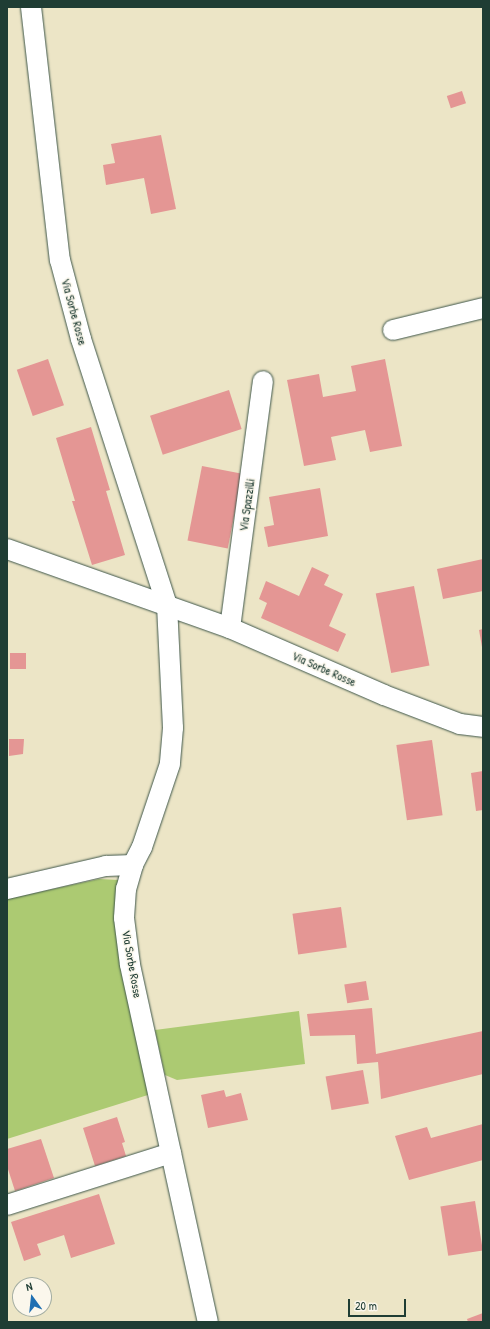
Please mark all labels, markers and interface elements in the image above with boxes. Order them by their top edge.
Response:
street label: Via Sorbe Rosse [58,277,90,347]
street label: Via Spazzilli [236,478,258,532]
street label: Via Sorbe Rosse [290,648,358,690]
street label: Via Sorbe Rosse [119,929,145,999]
north arrow [12,1277,52,1317]
text: N [25,1279,34,1294]
scale bar [350,1291,408,1317]
text: 20 m [355,1297,377,1314]

